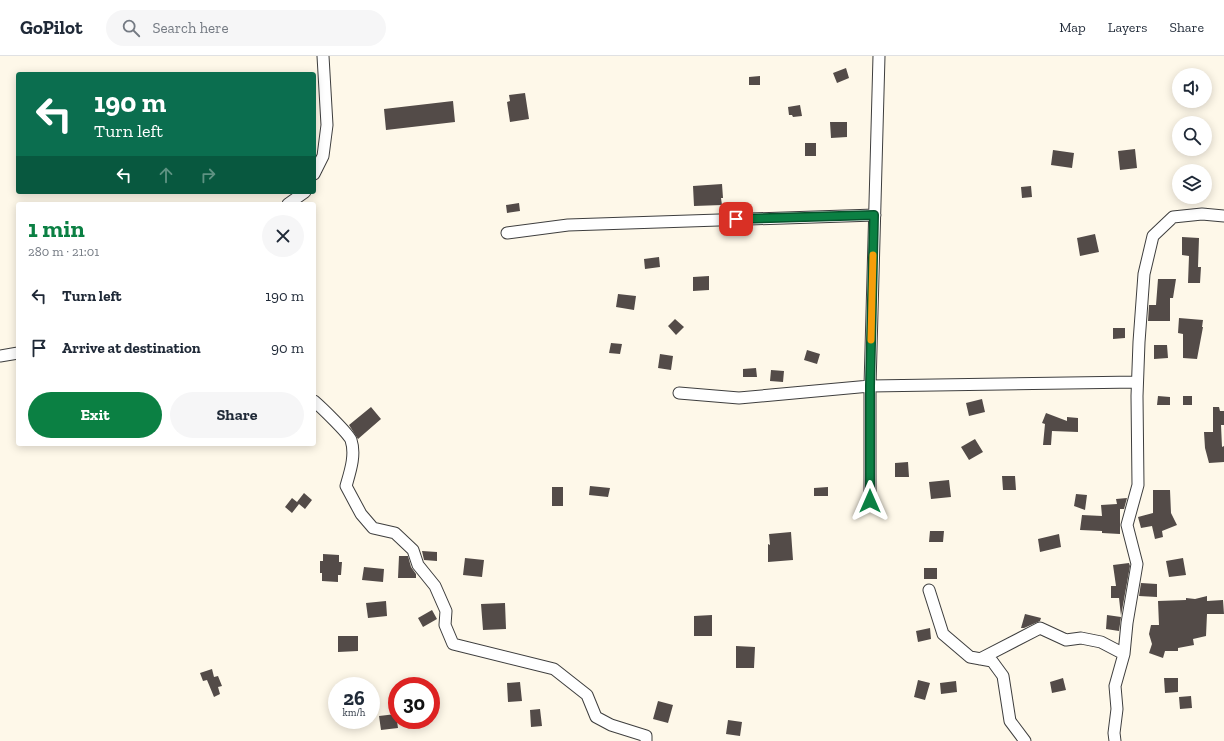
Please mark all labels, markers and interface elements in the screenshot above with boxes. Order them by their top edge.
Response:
search box [106,10,386,46]
text: GoPilot [20,16,82,39]
icon: search [120,17,142,39]
text: Search here [152,19,228,37]
text: Map [1059,19,1086,36]
text: Layers [1108,19,1147,36]
text: Share [1169,19,1204,36]
map controls [1172,68,1212,204]
button: sound [1172,68,1212,108]
text: 190 m [94,86,166,119]
icon: left [28,88,80,140]
button: search [1172,116,1212,156]
text: Turn left [94,120,163,142]
icon: left [113,164,135,186]
icon: ahead [155,164,177,186]
icon: right [197,164,219,186]
button: layers [1172,164,1212,204]
pin [719,202,753,236]
icon: arrive [725,208,747,230]
text: 1 min [28,214,85,243]
button: close [262,215,304,257]
text: 280 m · 21:01 [28,244,99,259]
icon: left [28,285,50,307]
text: Turn left [62,287,122,305]
text: 190 m [265,287,304,305]
icon: arrive [28,337,50,359]
text: Arrive at destination [62,339,201,357]
text: 90 m [271,339,304,357]
button: Exit [28,392,162,438]
button: Share [170,392,304,438]
position arrow [849,480,891,522]
speed limit sign: 30 [388,677,440,729]
text: 26 [343,686,365,710]
text: km/h [343,707,365,719]

